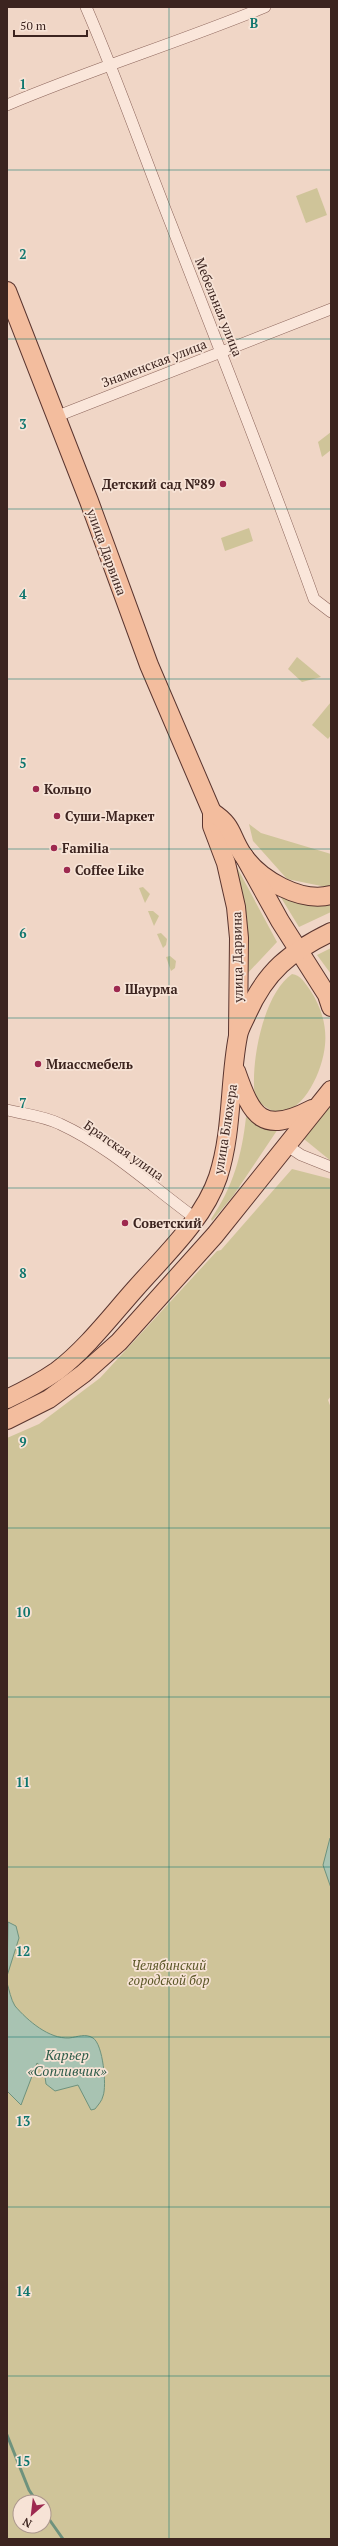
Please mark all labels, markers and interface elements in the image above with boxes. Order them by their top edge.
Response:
scale bar [14,12,87,38]
text: B [250,14,258,32]
text: 50 m [20,18,47,33]
text: 1 [19,75,27,93]
text: 2 [19,245,27,263]
street label: Мебельная улица [191,255,247,360]
street label: Знаменская улица [99,335,210,391]
text: 3 [19,415,27,433]
place label: Детский сад №89 [102,475,215,493]
marker: Детский сад №89 [218,479,228,489]
street label: улица Дарвина [83,505,131,598]
text: 4 [19,585,27,603]
text: 5 [19,754,27,772]
place label: Кольцо [44,780,92,798]
marker: Кольцо [31,784,41,794]
place label: Суши-Маркет [65,807,155,825]
marker: Суши-Маркет [52,811,62,821]
place label: Familia [62,839,110,857]
marker: Familia [49,843,59,853]
place label: Coffee Like [75,861,144,879]
marker: Coffee Like [62,865,72,875]
street label: улица Дарвина [227,911,247,1004]
text: 6 [19,924,27,942]
place label: Шаурма [125,980,179,998]
marker: Шаурма [112,984,122,994]
place label: Миассмебель [46,1055,133,1073]
marker: Миассмебель [33,1059,43,1069]
street label: улица Блюхера [209,1082,241,1176]
text: 7 [19,1094,27,1112]
street label: Братская улица [80,1116,168,1184]
place label: Советский [133,1214,202,1232]
marker: Советский [120,1218,130,1228]
text: 8 [19,1264,27,1282]
text: 9 [19,1433,27,1451]
text: 10 [16,1603,31,1621]
text: 11 [16,1773,30,1791]
text: 12 [16,1942,30,1960]
park label: Челябинский городской бор [128,1956,210,1989]
water label: Карьер «Сопливчик» [27,2045,107,2080]
text: 13 [16,2112,30,2130]
text: 14 [16,2282,31,2300]
text: 15 [16,2452,30,2470]
north arrow [12,2494,52,2534]
text: N [20,2514,34,2531]

